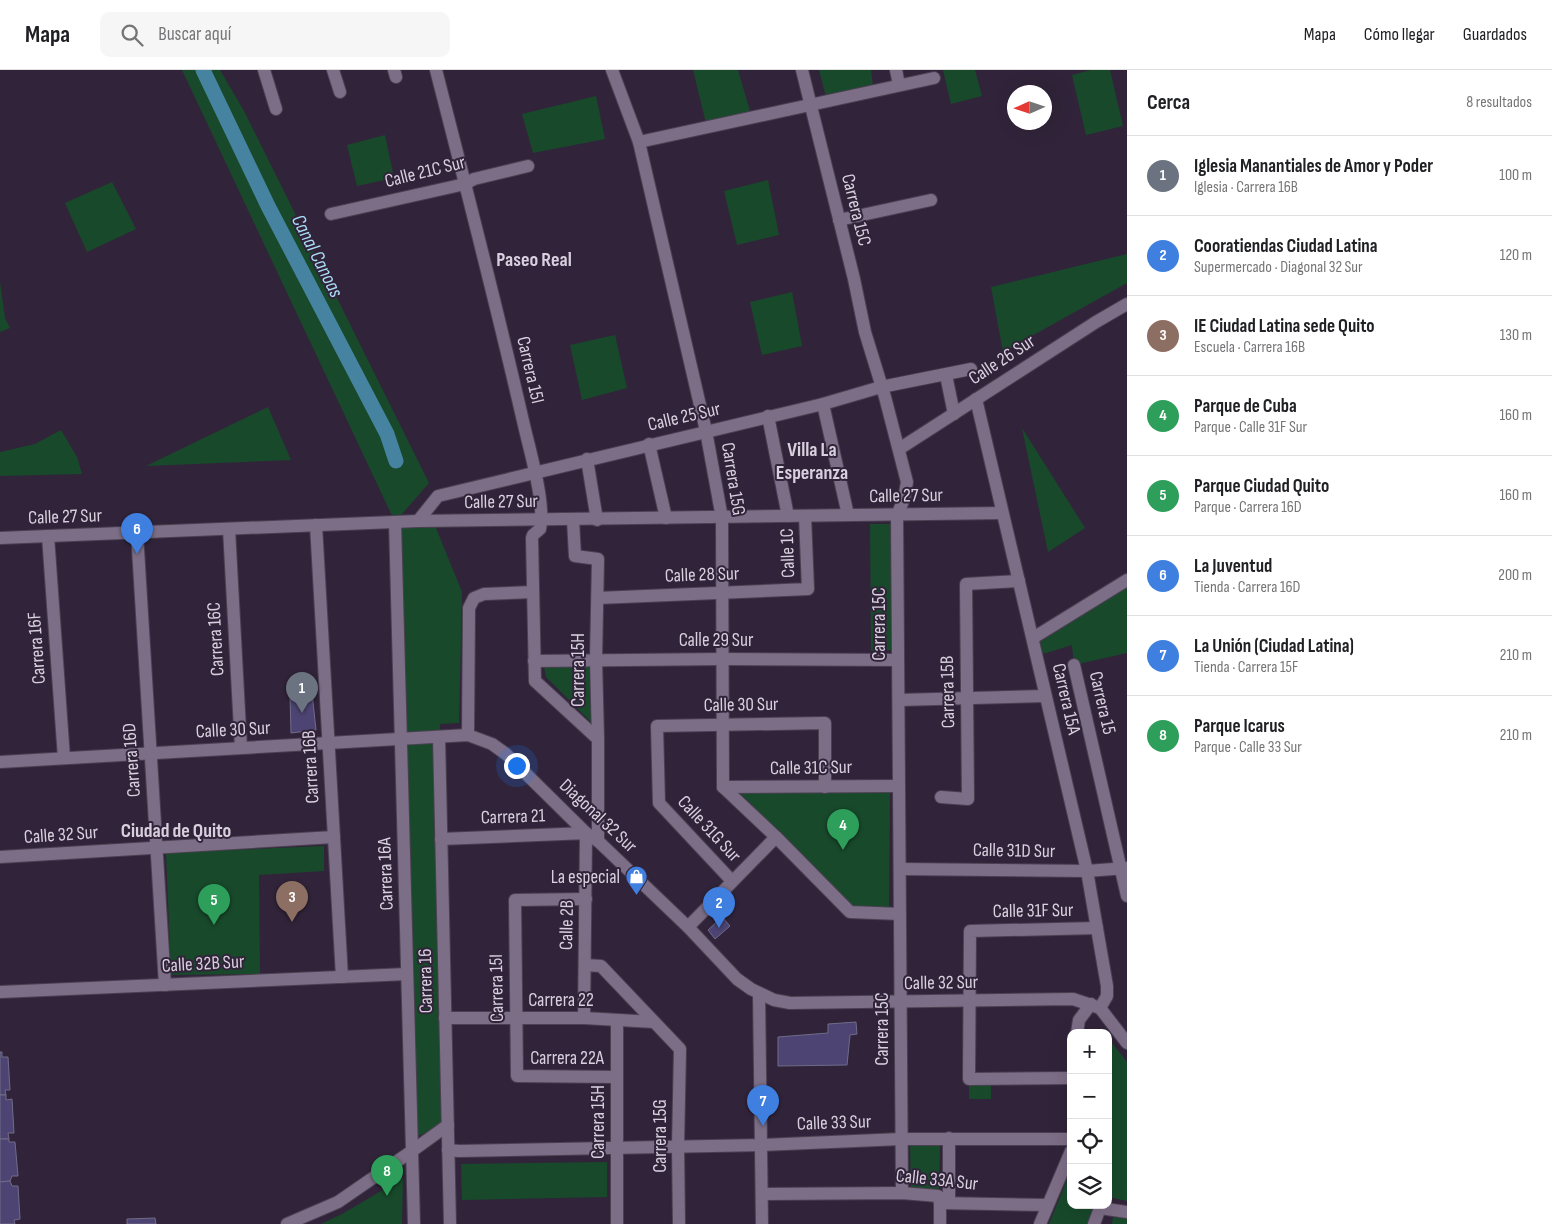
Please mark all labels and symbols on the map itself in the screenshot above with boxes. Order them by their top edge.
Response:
north arrow [1007,85,1052,130]
street label: Calle 21C Sur [382,151,468,193]
street label: Carrera 15C [836,172,876,248]
water label: Canal Canoas [286,211,348,301]
district label: Paseo Real [496,248,572,272]
street label: Calle 26 Sur [964,330,1040,390]
street label: Carrera 15I [511,334,549,406]
street label: Calle 25 Sur [645,397,723,437]
district label: Villa La Esperanza [776,438,848,485]
street label: Carrera 15G [716,441,750,517]
street label: Calle 27 Sur [869,484,944,508]
street label: Calle 27 Sur [464,490,539,514]
street label: Calle 27 Sur [28,504,103,530]
pin: 6 [121,513,153,554]
street label: Calle 1C [776,528,800,578]
street label: Calle 28 Sur [664,562,740,588]
street label: Carrera 15C [868,587,891,661]
street label: Carrera 16C [203,601,229,677]
street label: Carrera 16F [23,611,51,685]
street label: Calle 29 Sur [679,629,754,652]
street label: Carrera 15H [567,633,590,707]
street label: Carrera 15B [936,655,960,729]
street label: Carrera 15A [1047,661,1086,738]
street label: Carrera 15 [1084,669,1120,737]
pin: 1 [286,672,318,713]
street label: Calle 30 Sur [703,693,779,717]
street label: Calle 30 Sur [195,717,272,743]
street label: Carrera 16D [118,722,146,798]
street label: Carrera 16B [298,730,324,804]
your location [504,753,530,779]
street label: Calle 31C Sur [770,756,853,780]
street label: Diagonal 32 Sur [554,774,642,858]
street label: Calle 31G Sur [672,791,746,867]
street label: Carrera 21 [480,804,546,830]
pin: 4 [827,809,859,850]
district label: Ciudad de Quito [121,819,231,843]
street label: Calle 32 Sur [23,821,99,849]
street label: Carrera 16A [373,836,399,911]
street label: Calle 31D Sur [973,839,1056,863]
shop icon: La especial [624,865,648,896]
place label: La especial [551,866,620,889]
pin: 3 [276,881,308,922]
pin: 5 [198,884,230,925]
pin: 2 [703,887,735,928]
street label: Calle 31F Sur [992,899,1074,923]
street label: Calle 2B [555,900,579,950]
street label: Carrera 16 [414,948,438,1014]
street label: Calle 32B Sur [161,950,245,978]
street label: Carrera 15I [485,954,509,1022]
street label: Calle 32 Sur [904,971,979,995]
street label: Carrera 22 [528,989,594,1012]
street label: Carrera 15C [871,992,894,1066]
street label: Carrera 22A [530,1047,605,1070]
street label: Carrera 15H [587,1085,610,1159]
pin: 7 [747,1085,779,1126]
street label: Carrera 15G [649,1099,672,1173]
street label: Calle 33 Sur [796,1110,872,1136]
pin: 8 [371,1155,403,1196]
street label: Calle 33A Sur [895,1164,980,1196]

